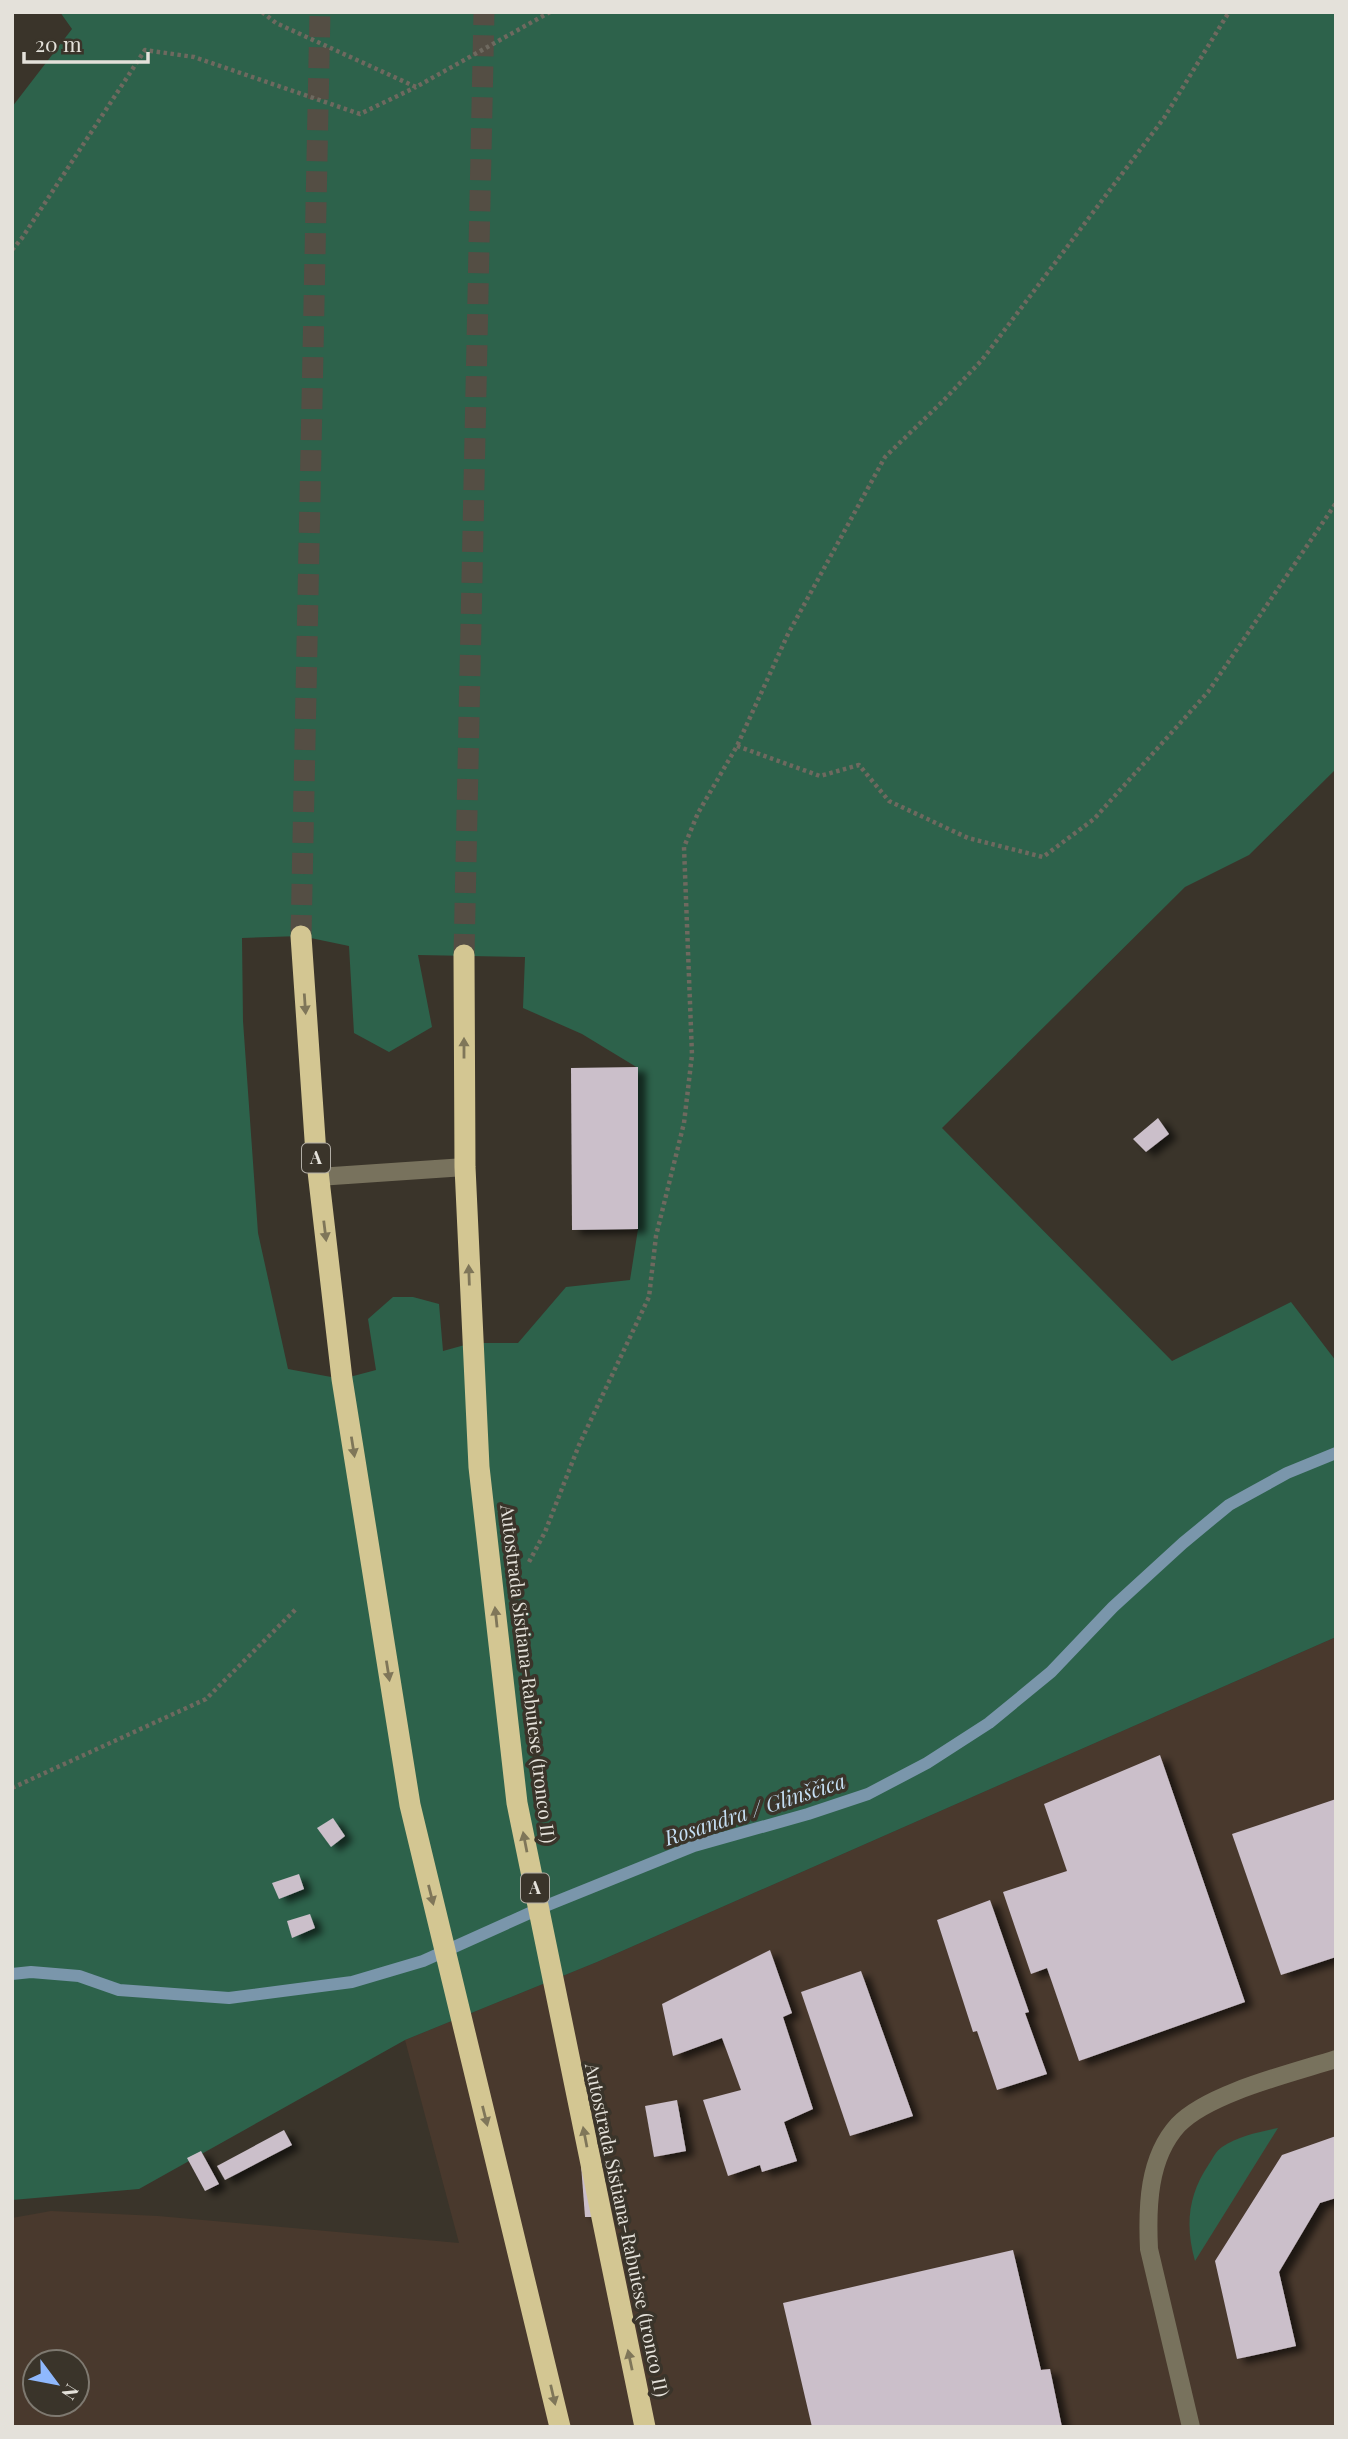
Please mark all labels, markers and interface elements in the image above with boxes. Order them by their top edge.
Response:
scale bar [24,21,149,65]
text: 20 m [35,29,82,57]
one-way arrow [300,994,311,1016]
one-way arrow [458,1036,470,1058]
road number: A [302,1143,330,1172]
one-way arrow [319,1220,330,1242]
one-way arrow [464,1264,475,1286]
one-way arrow [348,1436,359,1458]
street label: Autostrada Sistiana-Rabuiese (tronco II) [495,1502,563,1845]
one-way arrow [491,1605,502,1627]
one-way arrow [383,1660,394,1682]
water label: Rosandra / Glinščica [659,1766,849,1851]
one-way arrow [520,1831,531,1853]
road number: A [521,1874,549,1902]
one-way arrow [426,1884,437,1906]
street label: Autostrada Sistiana-Rabuiese (tronco II) [580,2059,676,2399]
one-way arrow [480,2105,491,2127]
one-way arrow [579,2126,590,2148]
north arrow [21,2348,91,2418]
one-way arrow [624,2349,635,2371]
text: N [56,2380,86,2405]
one-way arrow [547,2384,558,2406]

